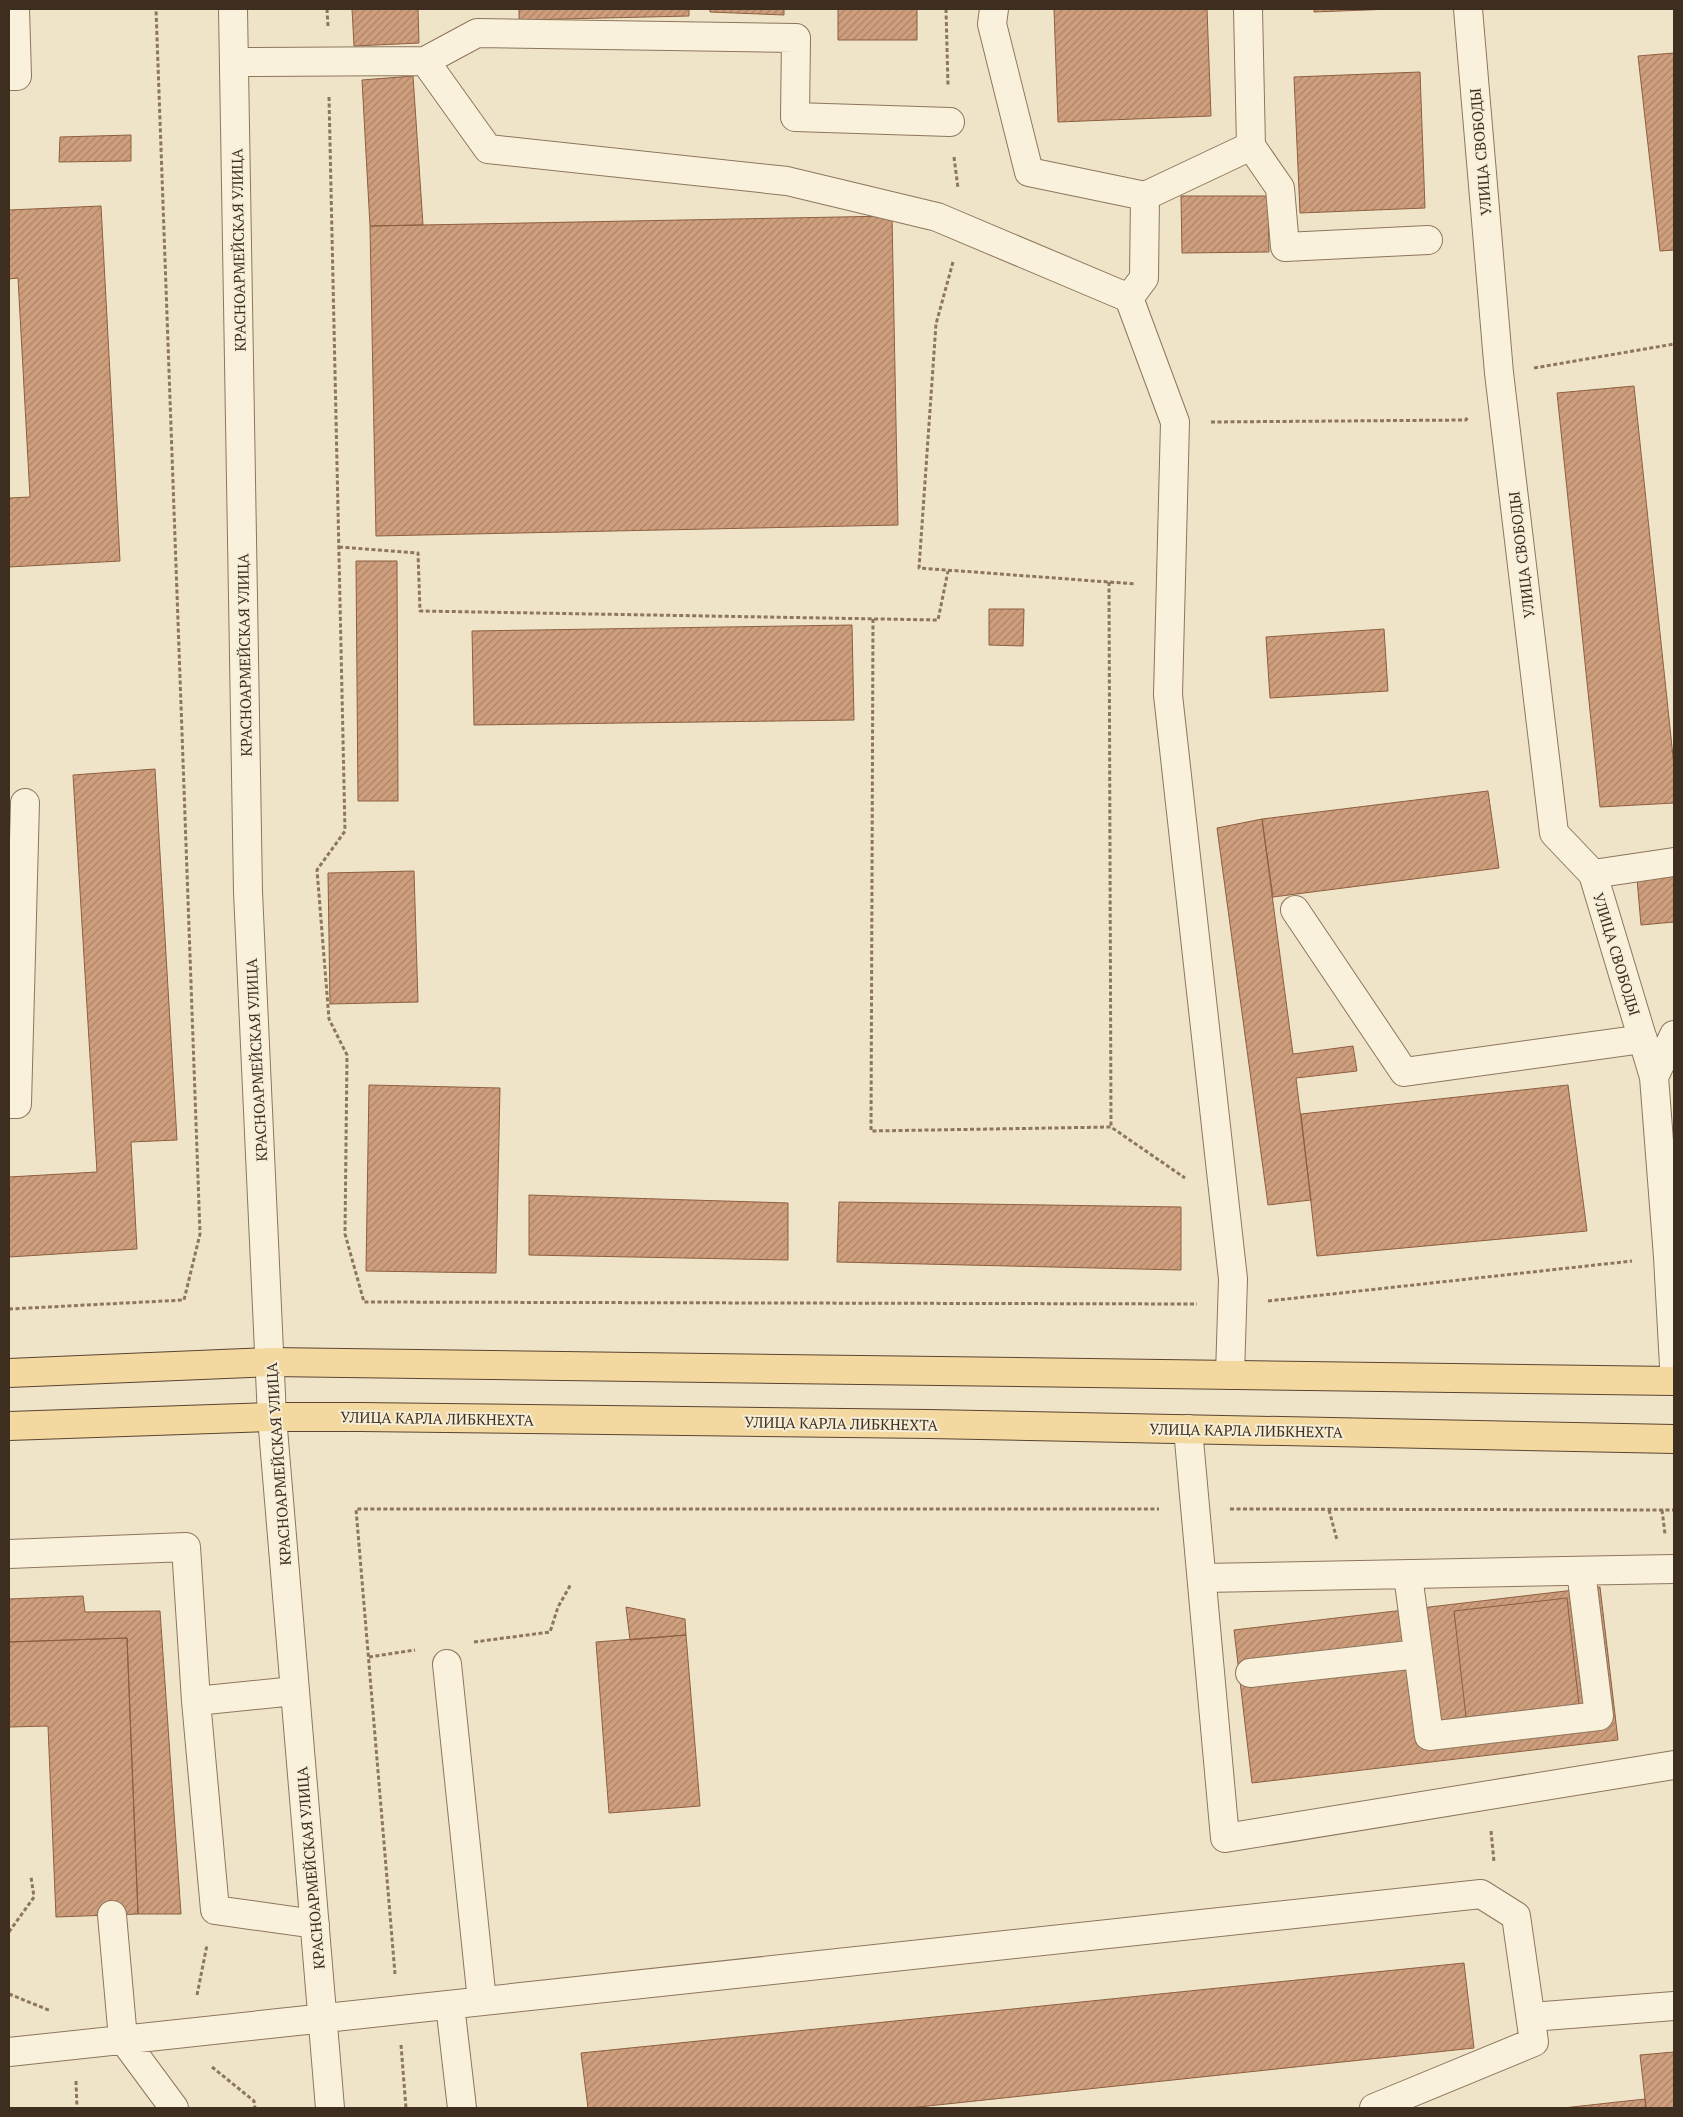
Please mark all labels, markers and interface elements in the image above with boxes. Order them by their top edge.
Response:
street label: УЛИЦА СВОБОДЫ [1464,87,1496,216]
street label: КРАСНОАРМЕЙСКАЯ УЛИЦА [226,147,250,352]
street label: УЛИЦА СВОБОДЫ [1503,490,1539,619]
street label: КРАСНОАРМЕЙСКАЯ УЛИЦА [232,552,256,757]
street label: УЛИЦА СВОБОДЫ [1589,890,1645,1018]
street label: КРАСНОАРМЕЙСКАЯ УЛИЦА [241,957,271,1162]
street label: КРАСНОАРМЕЙСКАЯ УЛИЦА [261,1361,295,1566]
street label: УЛИЦА КАРЛА ЛИБКНЕХТА [340,1406,535,1430]
street label: УЛИЦА КАРЛА ЛИБКНЕХТА [744,1411,939,1435]
street label: УЛИЦА КАРЛА ЛИБКНЕХТА [1149,1418,1344,1442]
street label: КРАСНОАРМЕЙСКАЯ УЛИЦА [291,1765,329,1970]

